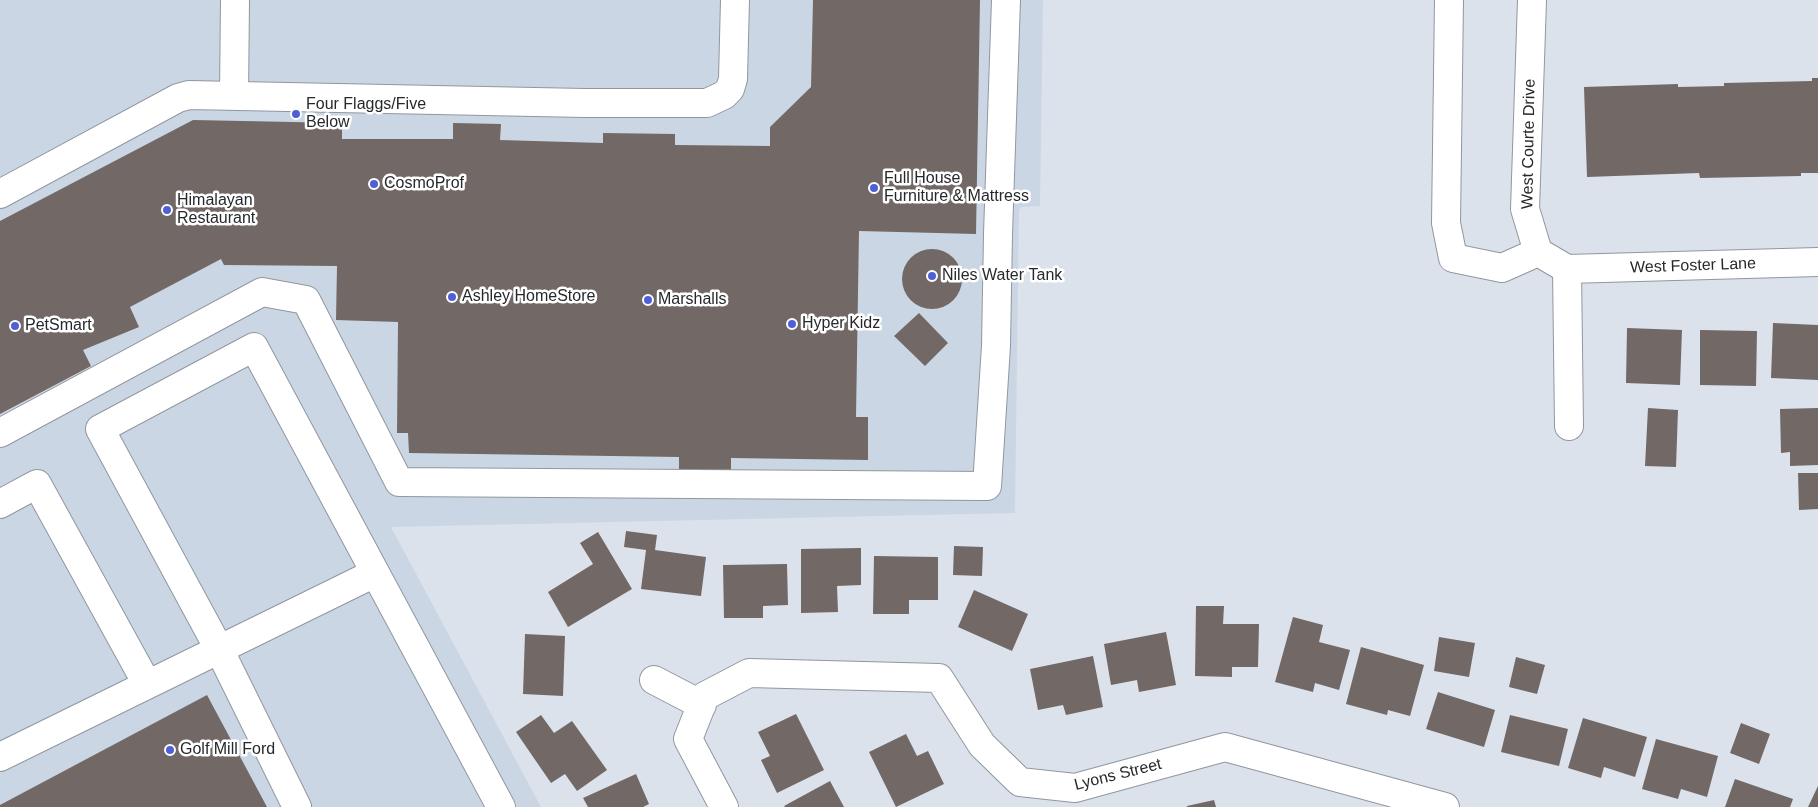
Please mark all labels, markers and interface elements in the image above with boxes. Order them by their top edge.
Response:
street label: West Courte Drive [1518,79,1540,209]
place label: Four Flaggs/Five Below [306,95,426,133]
marker: Four Flaggs/Five Below [290,108,302,120]
place label: Full House Furniture & Mattress [884,169,1029,207]
place label: CosmoProf [384,174,464,194]
marker: CosmoProf [368,178,380,190]
marker: Full House Furniture & Mattress [868,182,880,194]
place label: Himalayan Restaurant [177,191,255,229]
marker: Himalayan Restaurant [161,204,173,216]
street label: West Foster Lane [1630,254,1756,278]
place label: Niles Water Tank [942,266,1062,286]
marker: Niles Water Tank [926,270,938,282]
place label: Ashley HomeStore [462,287,595,307]
place label: Marshalls [658,290,726,310]
marker: Ashley HomeStore [446,291,458,303]
marker: Marshalls [642,294,654,306]
place label: Hyper Kidz [802,314,880,334]
place label: PetSmart [25,316,92,336]
marker: Hyper Kidz [786,318,798,330]
marker: PetSmart [9,320,21,332]
place label: Golf Mill Ford [180,740,275,760]
marker: Golf Mill Ford [164,744,176,756]
street label: Lyons Street [1072,755,1164,795]

